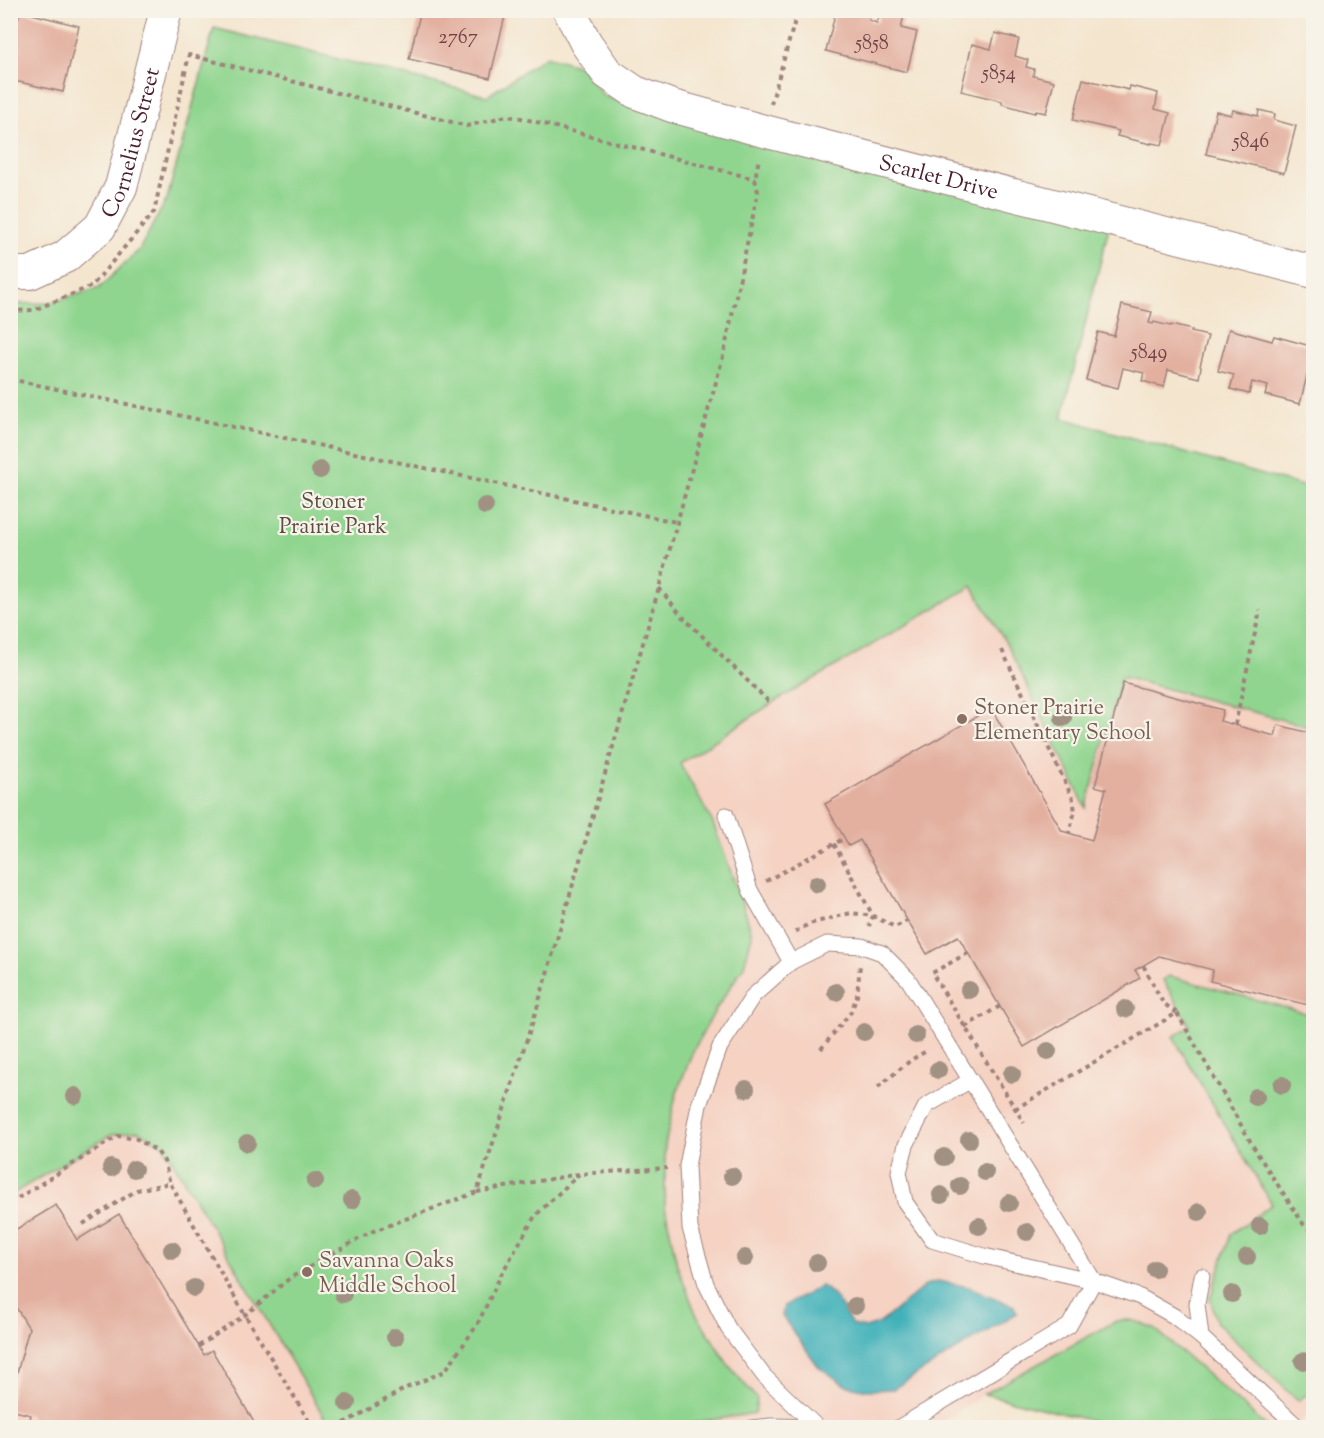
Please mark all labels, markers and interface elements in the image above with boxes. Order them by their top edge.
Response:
house number: 2767 [438,24,478,53]
house number: 5858 [854,30,889,59]
house number: 5854 [981,60,1016,89]
street label: Cornelius Street [94,64,170,225]
house number: 5846 [1232,128,1269,157]
street label: Scarlet Drive [875,148,1001,209]
house number: 5849 [1130,339,1167,368]
park label: Stoner Prairie Park [279,487,387,544]
place label: Stoner Prairie Elementary School [974,693,1151,750]
marker: Stoner Prairie Elementary School [955,712,969,726]
place label: Savanna Oaks Middle School [319,1246,457,1303]
marker: Savanna Oaks Middle School [300,1265,314,1279]

